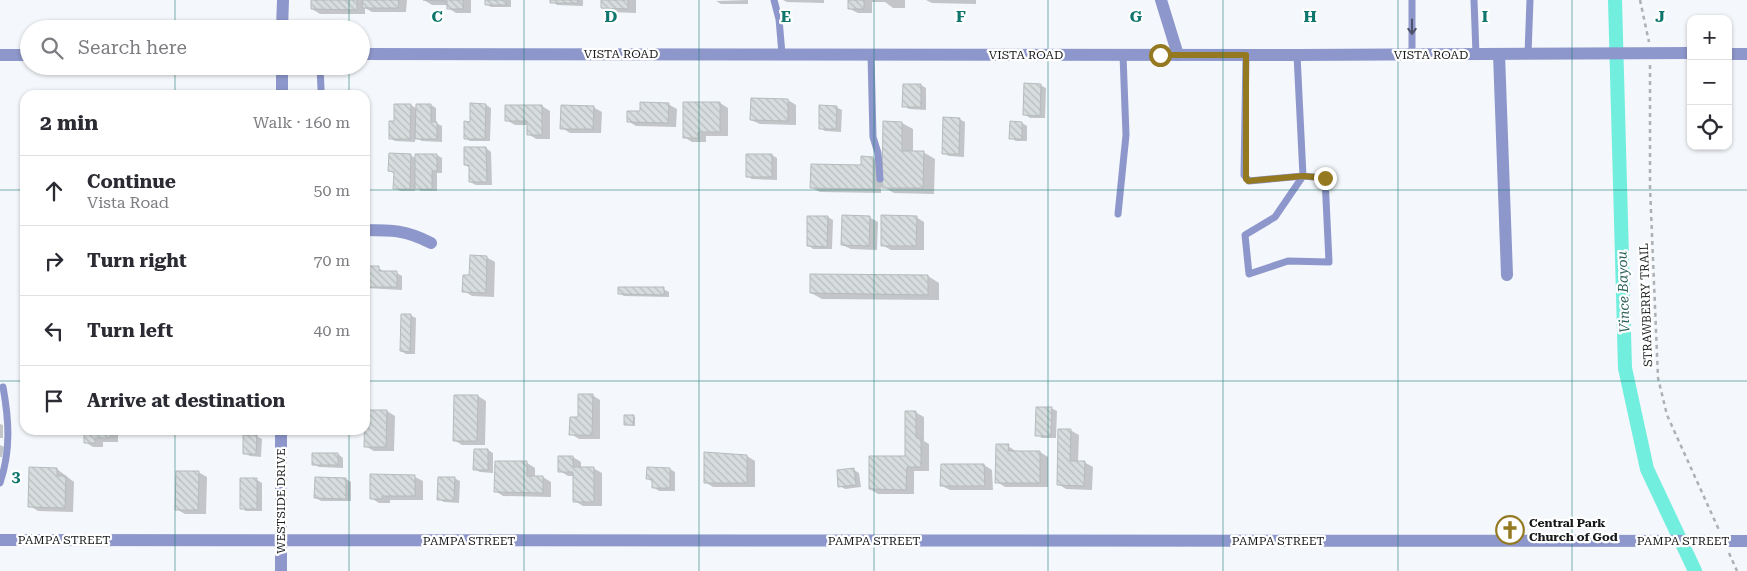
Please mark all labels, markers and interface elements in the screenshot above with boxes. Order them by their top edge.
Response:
text: C [431,7,443,26]
text: D [605,7,618,26]
text: E [781,7,791,26]
text: F [956,7,966,26]
text: G [1130,7,1143,26]
text: H [1303,7,1317,26]
text: I [1482,7,1488,26]
text: J [1655,7,1665,26]
map controls [1687,15,1732,150]
button: + [1687,15,1732,60]
one-way arrow [1407,19,1417,35]
search box [20,20,370,75]
icon: search [38,34,66,62]
text: Search here [78,36,187,59]
route start [1149,44,1172,67]
street label: VISTA ROAD [584,47,658,61]
street label: VISTA ROAD [989,48,1063,62]
street label: VISTA ROAD [1394,48,1468,62]
button: − [1687,60,1732,105]
button: locate [1687,105,1732,150]
text: 2 min [40,111,98,135]
text: Walk · 160 m [253,113,350,132]
route end [1314,167,1337,190]
text: Continue [87,170,176,193]
icon: ahead [40,177,68,205]
text: 50 m [313,181,350,200]
text: Vista Road [87,193,169,212]
street label: STRAWBERRY TRAIL [1637,243,1655,367]
icon: right [40,247,68,275]
text: Turn right [87,249,187,272]
water label: Vince Bayou [1614,250,1632,333]
text: 70 m [313,251,350,270]
icon: left [40,317,68,345]
text: Turn left [87,319,173,342]
text: 40 m [313,321,350,340]
icon: arrive [40,387,68,415]
text: Arrive at destination [87,389,285,412]
street label: WESTSIDE DRIVE [274,448,288,554]
text: 3 [12,467,21,486]
church icon: Central Park Church of God [1495,515,1525,545]
place label: Central Park Church of God [1529,516,1618,544]
street label: PAMPA STREET [18,533,110,547]
street label: PAMPA STREET [423,534,515,548]
street label: PAMPA STREET [828,534,920,548]
street label: PAMPA STREET [1232,534,1324,548]
street label: PAMPA STREET [1637,534,1729,548]

